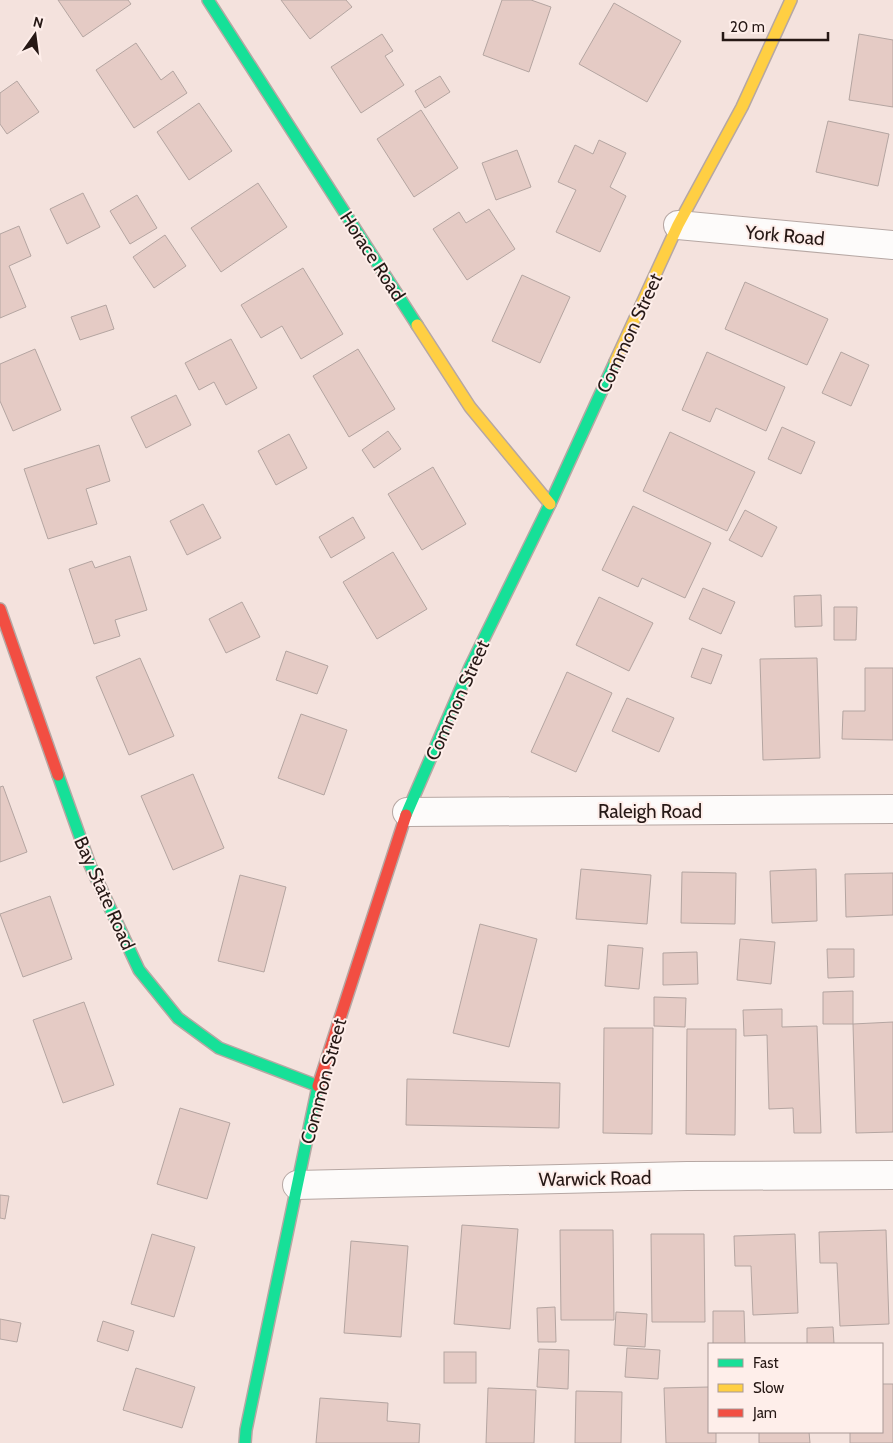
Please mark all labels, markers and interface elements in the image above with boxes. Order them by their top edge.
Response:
north arrow [10,10,60,60]
scale bar [723,10,828,42]
text: N [31,12,45,32]
text: 20 m [730,18,765,36]
street label: Horace Road [335,207,410,305]
street label: York Road [743,220,826,250]
street label: Common Street [592,269,667,397]
street label: Common Street [421,636,495,764]
street label: Raleigh Road [598,800,702,823]
street label: Bay State Road [69,833,140,953]
street label: Common Street [296,1015,351,1147]
street label: Warwick Road [538,1166,652,1191]
legend [708,1343,883,1433]
text: Fast [753,1354,778,1372]
text: Slow [753,1379,784,1397]
text: Jam [752,1404,777,1422]

